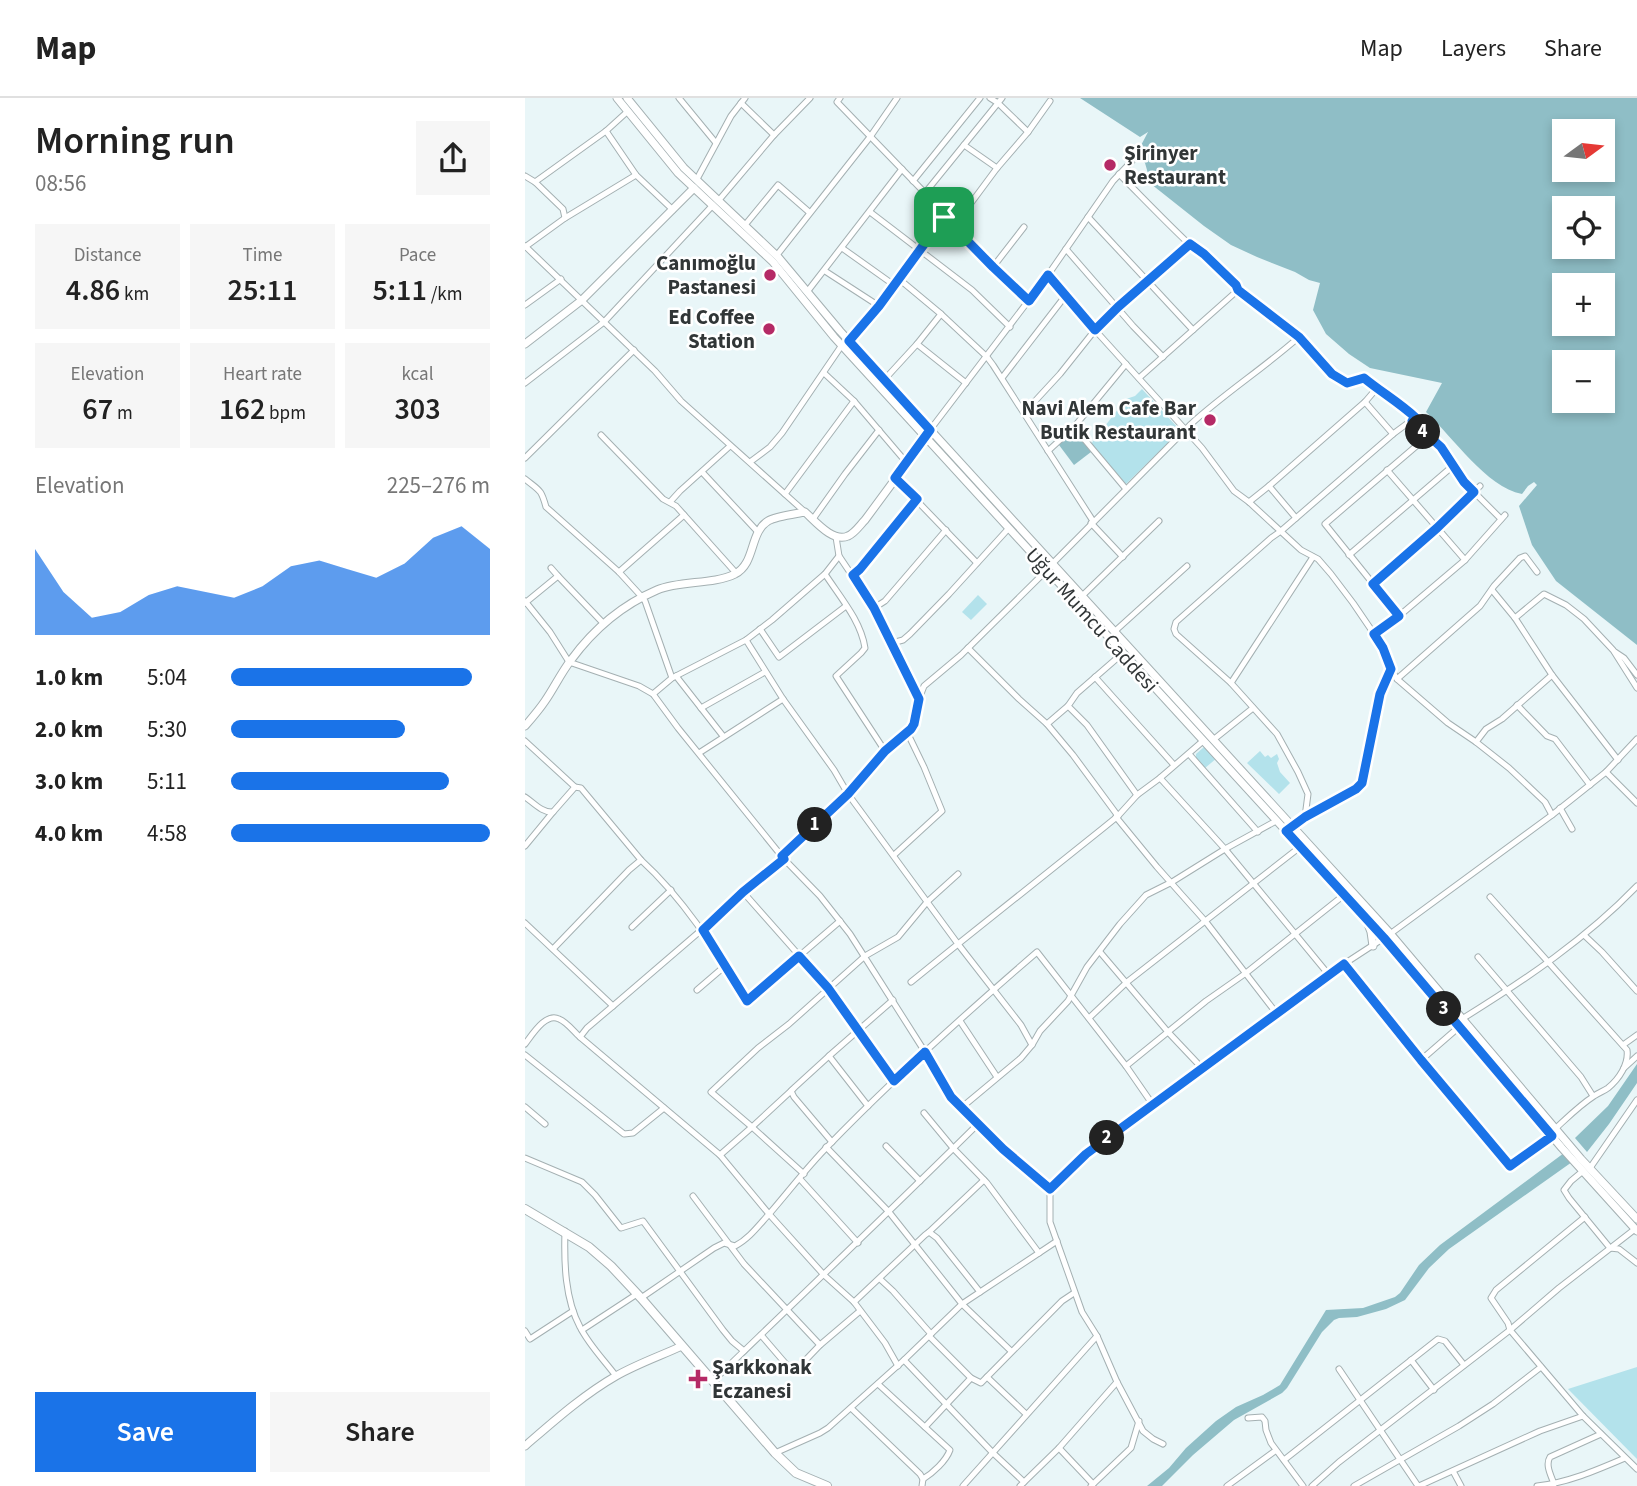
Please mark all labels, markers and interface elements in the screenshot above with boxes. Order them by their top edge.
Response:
text: Map [35,25,96,72]
text: Map [1360,31,1403,66]
text: Layers [1441,31,1506,66]
text: Share [1544,31,1602,66]
text: Morning run [35,114,235,168]
north arrow [1552,119,1615,182]
map controls [1552,119,1615,413]
button: share [416,121,490,195]
place label: Şirinyer Restaurant [1124,138,1226,192]
marker: Şirinyer Restaurant [1102,157,1118,173]
text: 08:56 [35,167,86,200]
pin [914,187,974,247]
button: locate [1552,196,1615,259]
icon: arrive [925,198,963,236]
text: Distance [74,242,141,269]
text: Time [242,242,283,269]
text: Pace [399,242,436,269]
place label: Canımoğlu Pastanesi [656,248,756,302]
marker: Canımoğlu Pastanesi [762,267,778,283]
text: 4.86 [66,269,120,312]
text: 25:11 [228,269,297,312]
text: 5:11 [372,269,427,312]
button: + [1552,273,1615,336]
text: km [120,281,149,308]
text: /km [427,281,463,308]
place label: Ed Coffee Station [668,302,755,356]
marker: Ed Coffee Station [761,321,777,337]
button: − [1552,350,1615,413]
text: Elevation [71,361,144,388]
text: Heart rate [223,361,302,388]
text: kcal [402,361,433,388]
text: 67 [82,388,113,431]
text: 162 [219,388,265,431]
text: 303 [394,388,441,431]
place label: Navi Alem Cafe Bar Butik Restaurant [1021,393,1197,447]
text: m [113,400,133,427]
text: bpm [265,400,306,427]
marker: Navi Alem Cafe Bar Butik Restaurant [1202,412,1218,428]
pin: 4 [1405,414,1441,450]
text: 4 [1417,418,1428,445]
text: Elevation [35,469,125,502]
text: 225–276 m [387,469,490,502]
street label: Uğur Mumcu Caddesi [1018,541,1166,699]
text: 1.0 km [35,661,103,694]
text: 5:04 [147,661,187,694]
text: 2.0 km [35,713,103,746]
text: 5:30 [147,713,187,746]
text: 3.0 km [35,765,103,798]
text: 5:11 [147,765,187,798]
pin: 1 [797,808,833,842]
text: 1 [809,811,820,838]
text: 4.0 km [35,817,103,850]
text: 4:58 [147,817,187,850]
pin: 3 [1427,992,1461,1026]
text: 3 [1438,995,1449,1022]
pin: 2 [1089,1121,1125,1156]
text: 2 [1101,1124,1112,1151]
place label: Şarkkonak Eczanesi [712,1352,812,1406]
marker: Şarkkonak Eczanesi [690,1371,706,1387]
button: Save [35,1392,256,1472]
button: Share [270,1392,490,1472]

